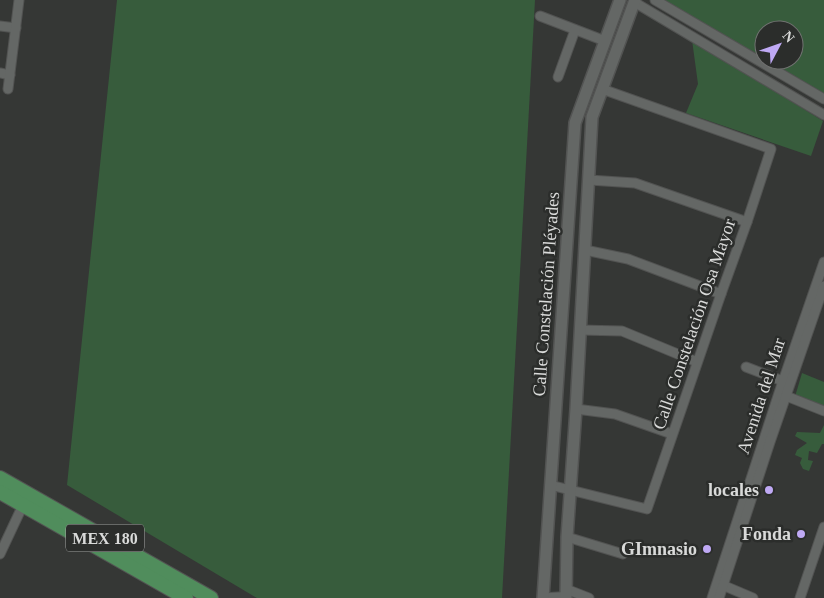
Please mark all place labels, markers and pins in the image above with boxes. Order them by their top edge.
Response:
place label: locales [708,480,759,500]
marker: locales [763,484,775,496]
place label: Fonda [742,524,791,544]
marker: Fonda [795,528,807,540]
place label: GImnasio [621,539,697,559]
marker: GImnasio [701,543,713,555]

